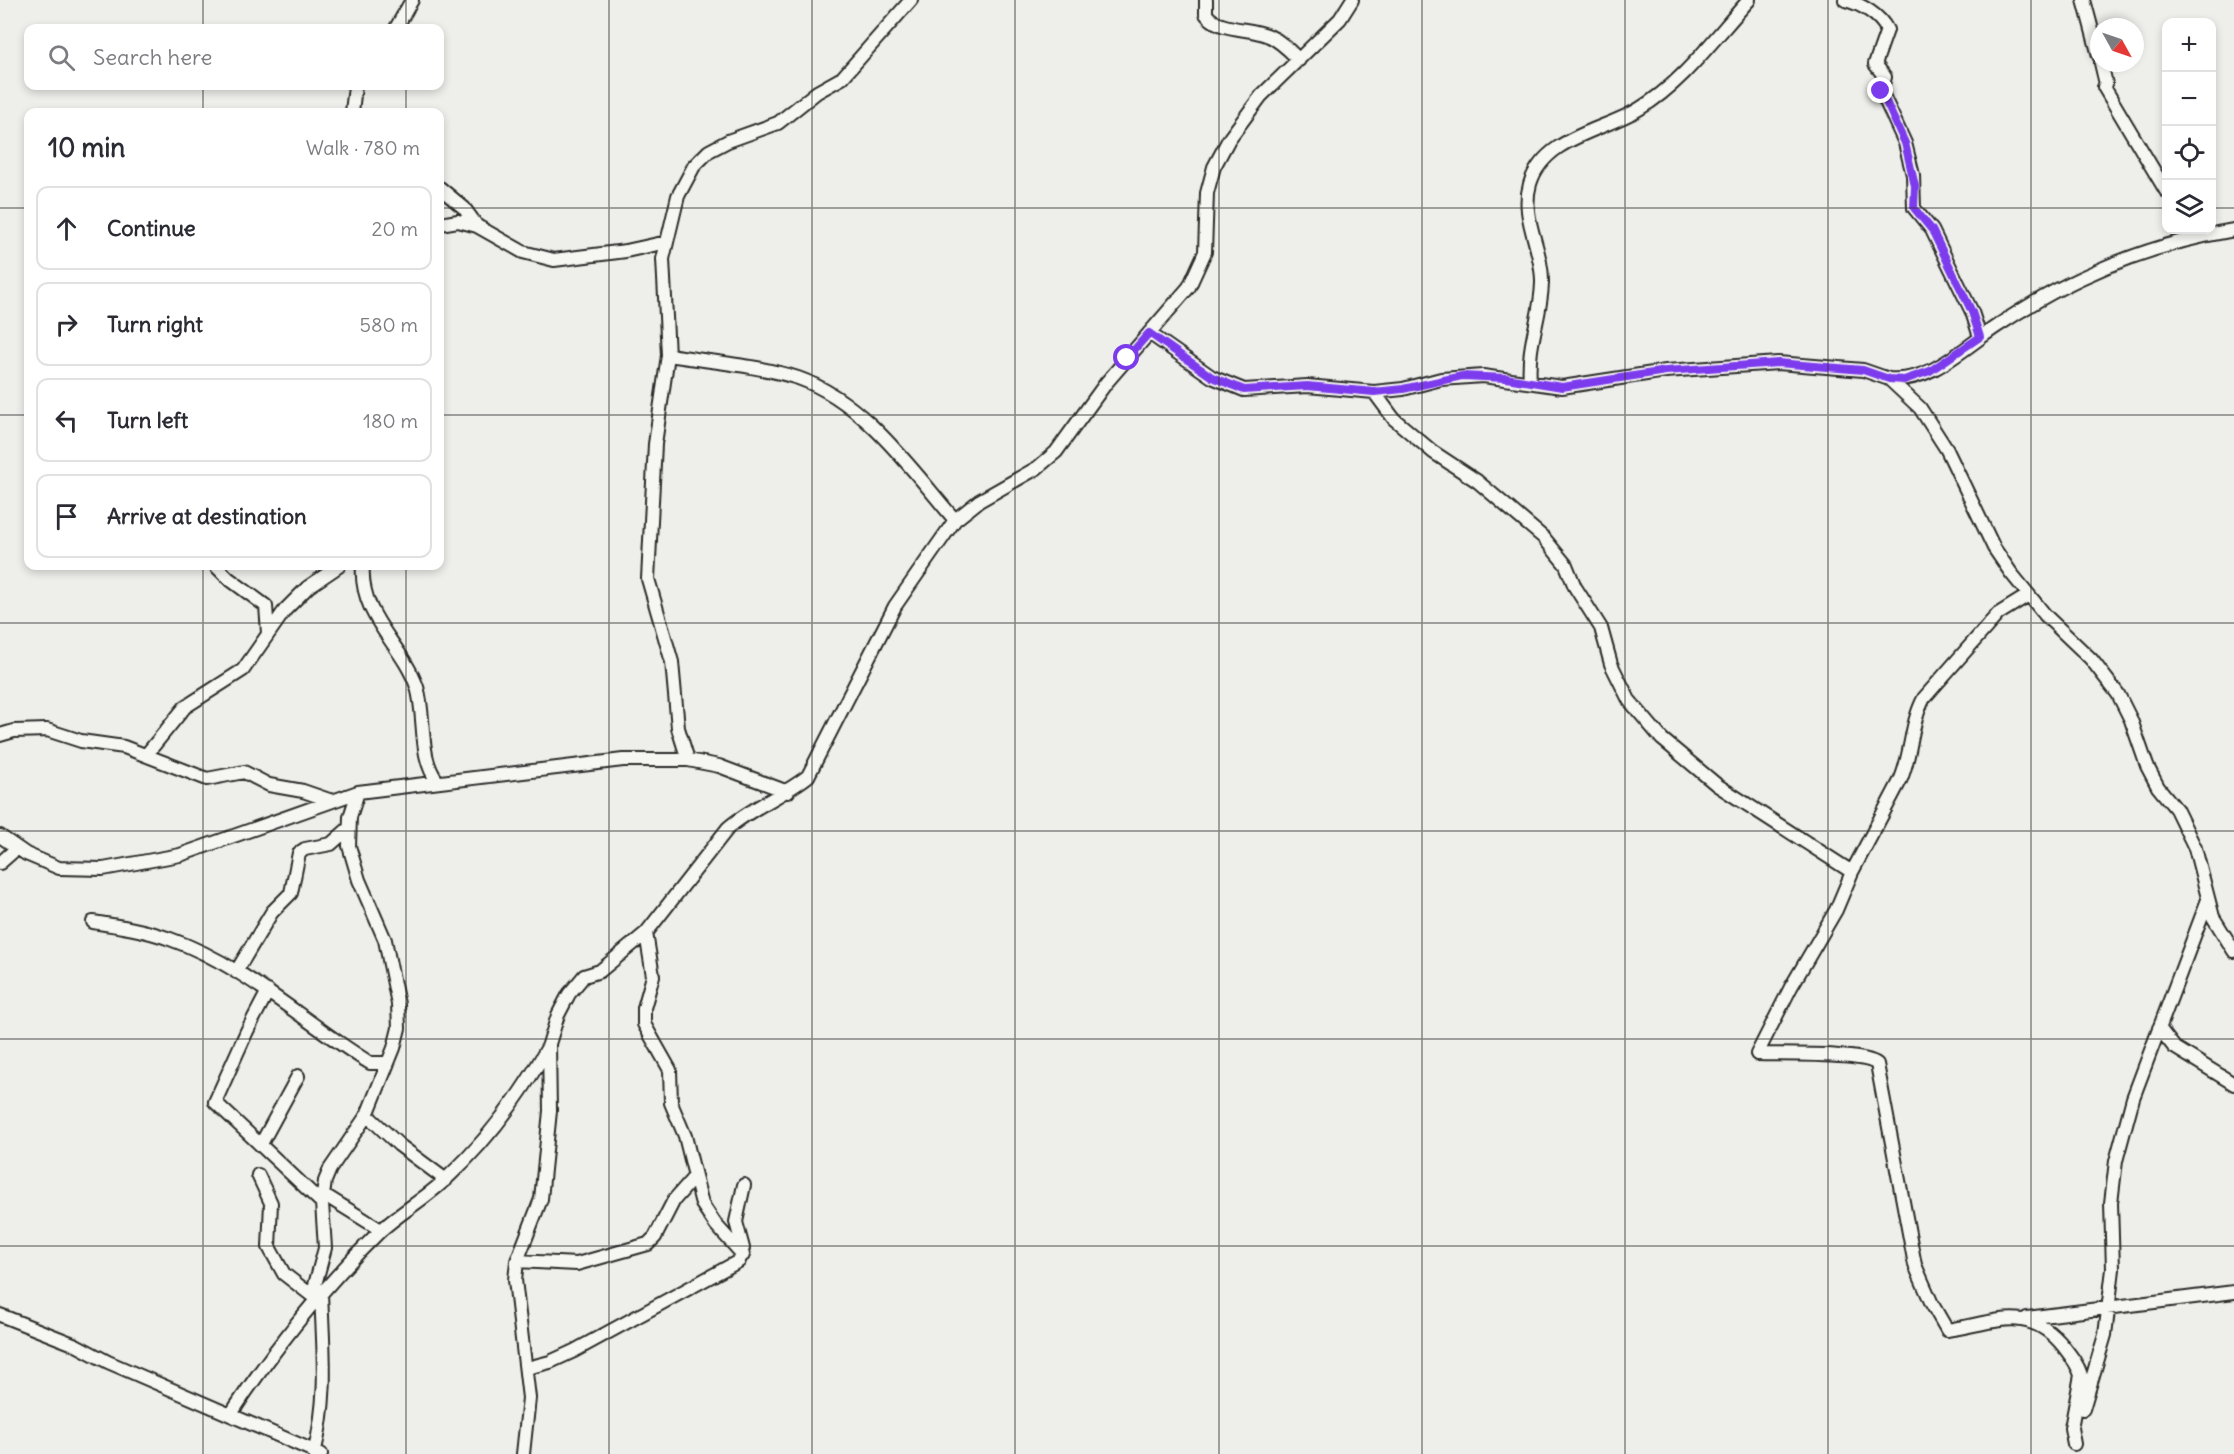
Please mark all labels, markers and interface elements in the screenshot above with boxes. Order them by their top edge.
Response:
north arrow [2090,18,2144,72]
map controls [2162,18,2216,234]
button: + [2162,18,2216,72]
search box [24,24,444,90]
icon: search [45,41,78,74]
text: Search here [93,43,212,71]
button: − [2162,72,2216,126]
route end [1867,77,1893,103]
button: locate [2162,126,2216,180]
text: 10 min [48,131,125,164]
text: Walk · 780 m [306,135,420,160]
button: layers [2162,180,2216,234]
icon: ahead [50,212,83,245]
text: Continue [107,214,196,242]
text: 20 m [372,216,418,241]
icon: right [50,308,83,341]
text: Turn right [107,310,203,338]
text: 580 m [360,312,418,337]
route start [1113,344,1139,370]
icon: left [50,404,83,437]
text: Turn left [107,406,188,434]
text: 180 m [363,408,418,433]
icon: arrive [50,500,83,533]
text: Arrive at destination [107,502,307,530]

